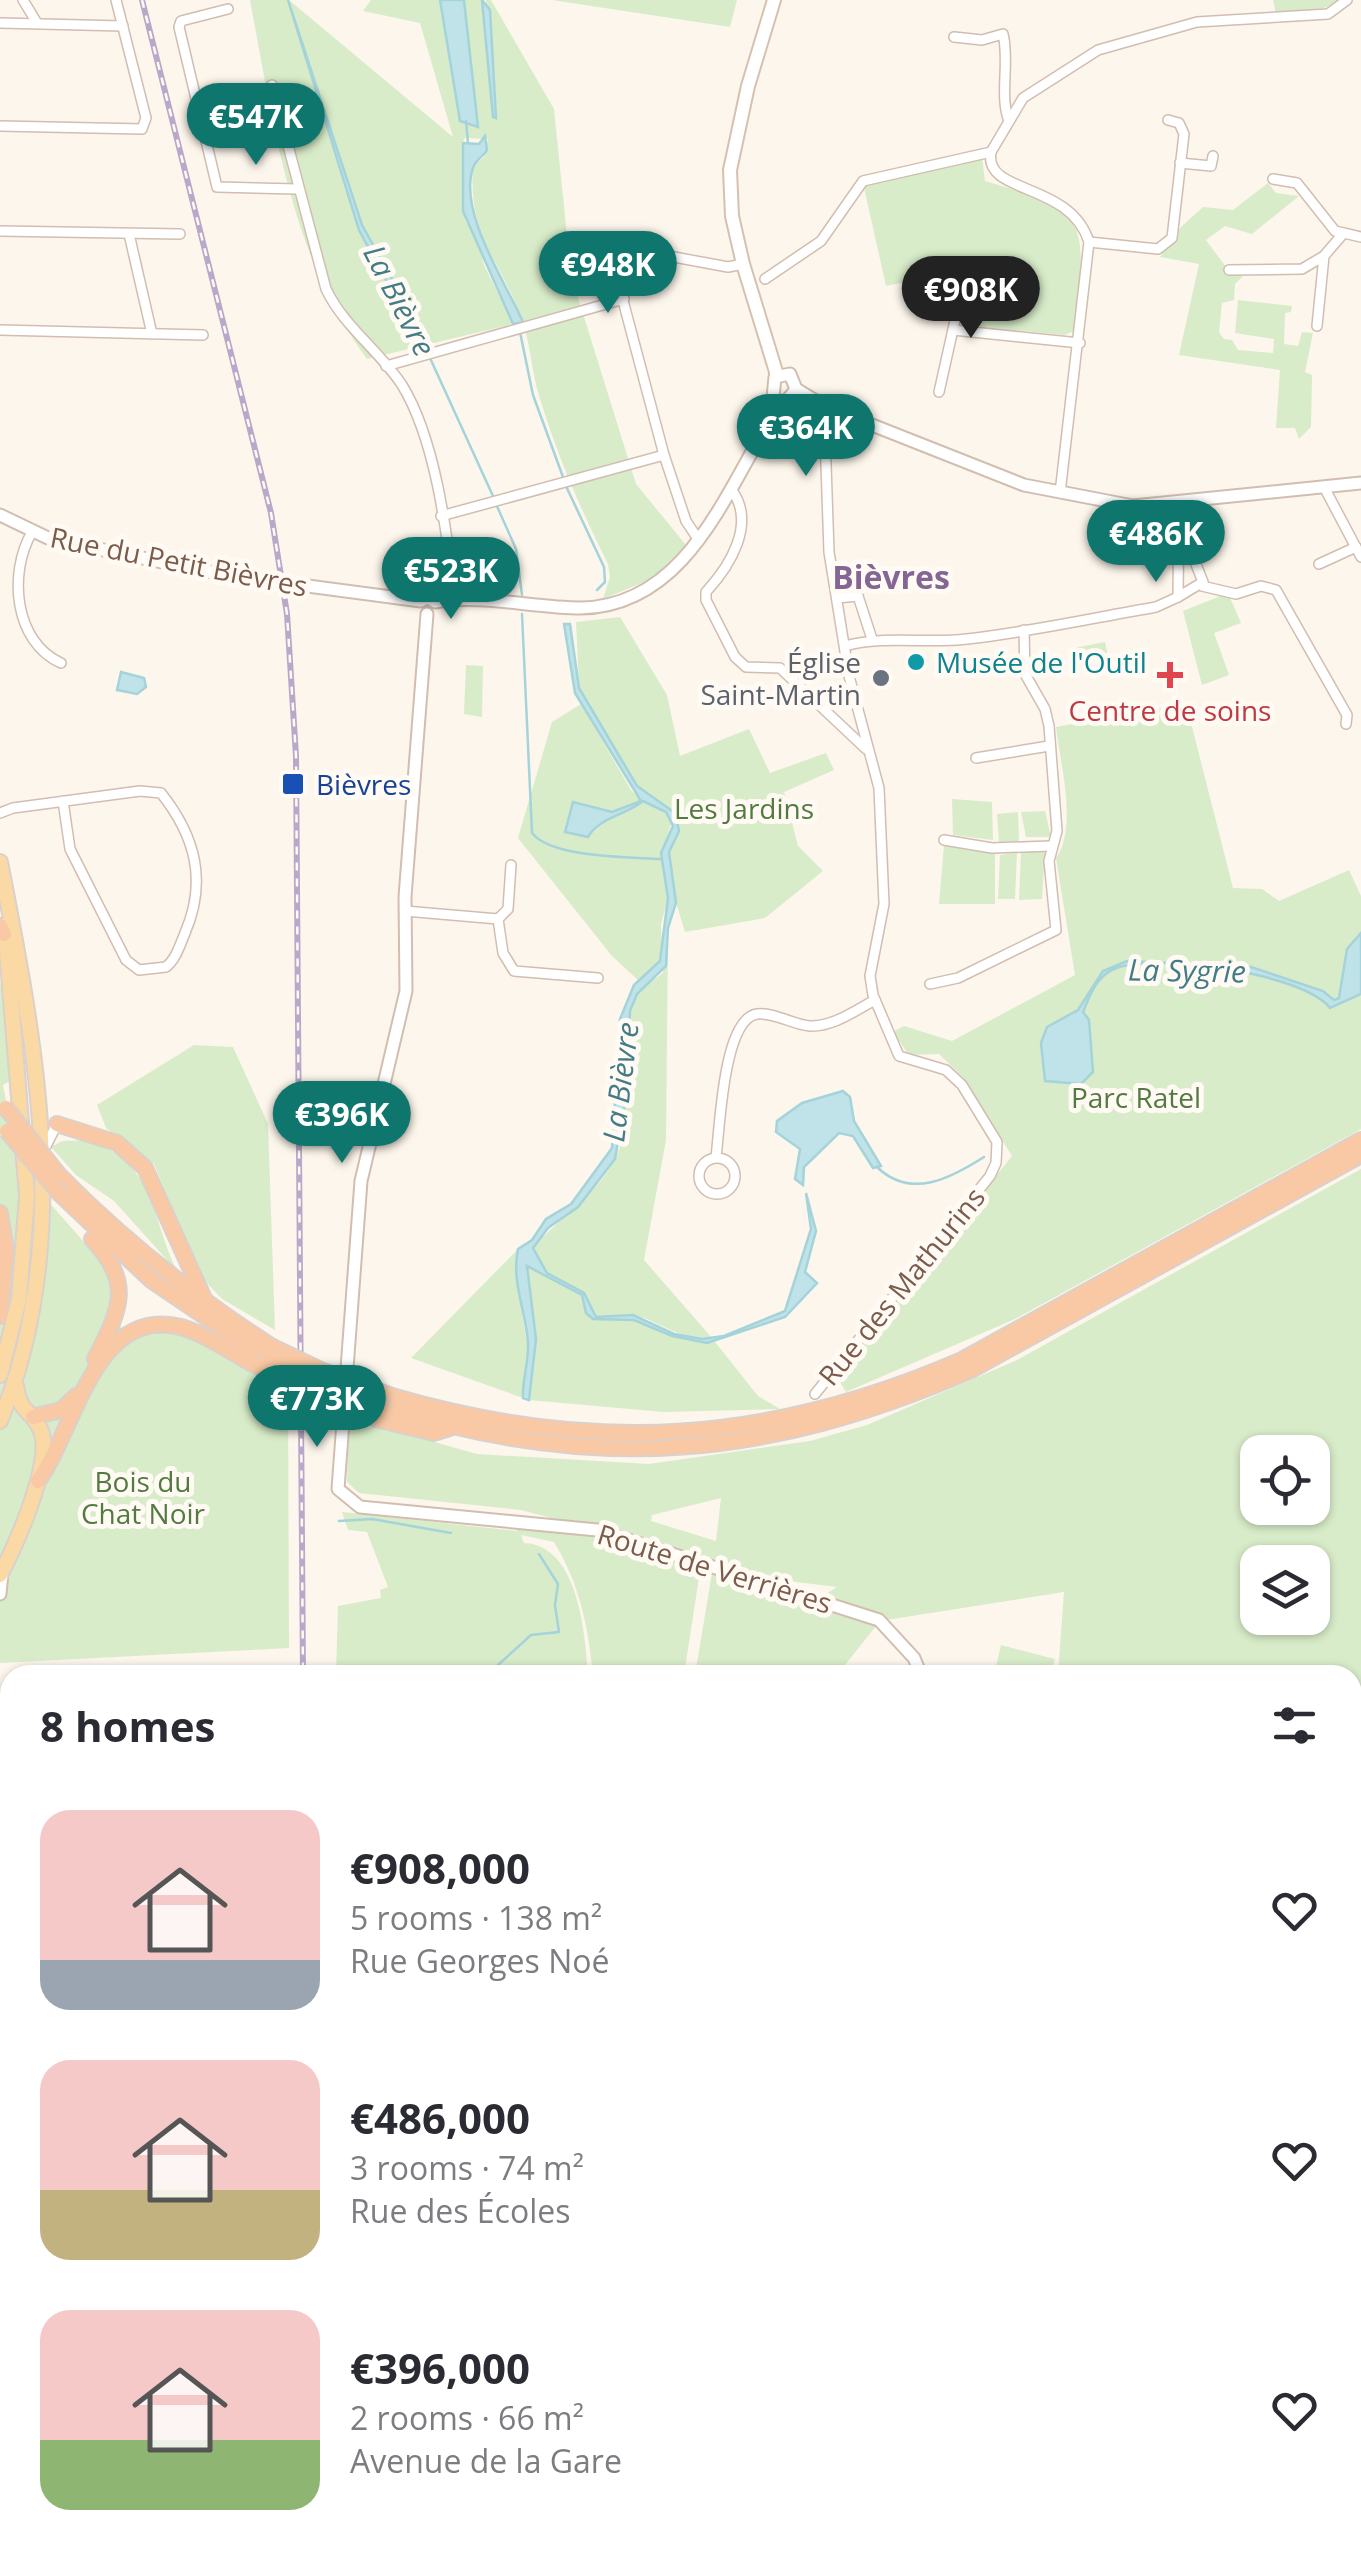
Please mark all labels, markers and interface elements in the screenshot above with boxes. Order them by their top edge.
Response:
pin: €547K [186,83,326,168]
text: €547K [209,94,303,137]
pin: €948K [538,231,678,316]
water label: La Bièvre [354,237,446,363]
text: €948K [561,242,655,285]
pin: €908K [901,256,1041,341]
text: €908K [924,267,1018,310]
pin: €364K [736,394,876,479]
text: €364K [759,405,853,448]
pin: €486K [1086,500,1226,585]
text: €486K [1109,511,1203,554]
street label: Rue du Petit Bièvres [47,517,311,605]
pin: €523K [381,537,521,622]
text: €523K [404,548,498,591]
district label: Bièvres [832,555,950,598]
place label: Église Saint-Martin [700,643,861,713]
place label: Musée de l'Outil [936,643,1147,681]
marker: Musée de l'Outil [905,651,927,673]
marker: Centre de soins [1157,662,1183,688]
marker: Église Saint-Martin [870,667,892,689]
place label: Centre de soins [1069,691,1271,729]
place label: Bièvres [316,765,411,803]
marker: Bièvres [280,771,306,797]
park label: Les Jardins [674,789,814,827]
water label: La Sygrie [1128,948,1246,992]
water label: La Bièvre [592,1020,648,1144]
park label: Parc Ratel [1071,1078,1201,1116]
pin: €396K [272,1081,412,1166]
text: €396K [295,1092,389,1135]
street label: Rue des Mathurins [809,1179,993,1393]
pin: €773K [247,1365,387,1450]
text: €773K [270,1376,364,1419]
map controls [1240,1435,1330,1635]
button: locate [1240,1435,1330,1525]
park label: Bois du Chat Noir [81,1462,206,1532]
street label: Route de Verrières [593,1514,837,1622]
button: layers [1240,1545,1330,1635]
text: 8 homes [40,1697,215,1754]
icon: filters [1267,1698,1322,1753]
text: €908,000 [350,1839,530,1896]
icon: home [120,1850,240,1970]
icon: heart [1267,1883,1322,1938]
text: 5 rooms · 138 m² [350,1896,602,1939]
text: Rue Georges Noé [350,1939,609,1982]
text: €486,000 [350,2089,530,2146]
icon: home [120,2100,240,2220]
icon: heart [1267,2133,1322,2188]
text: 3 rooms · 74 m² [350,2146,584,2189]
text: Rue des Écoles [350,2189,570,2232]
text: €396,000 [350,2339,530,2396]
icon: home [120,2350,240,2470]
icon: heart [1267,2383,1322,2438]
text: 2 rooms · 66 m² [350,2396,584,2439]
text: Avenue de la Gare [350,2439,622,2482]

